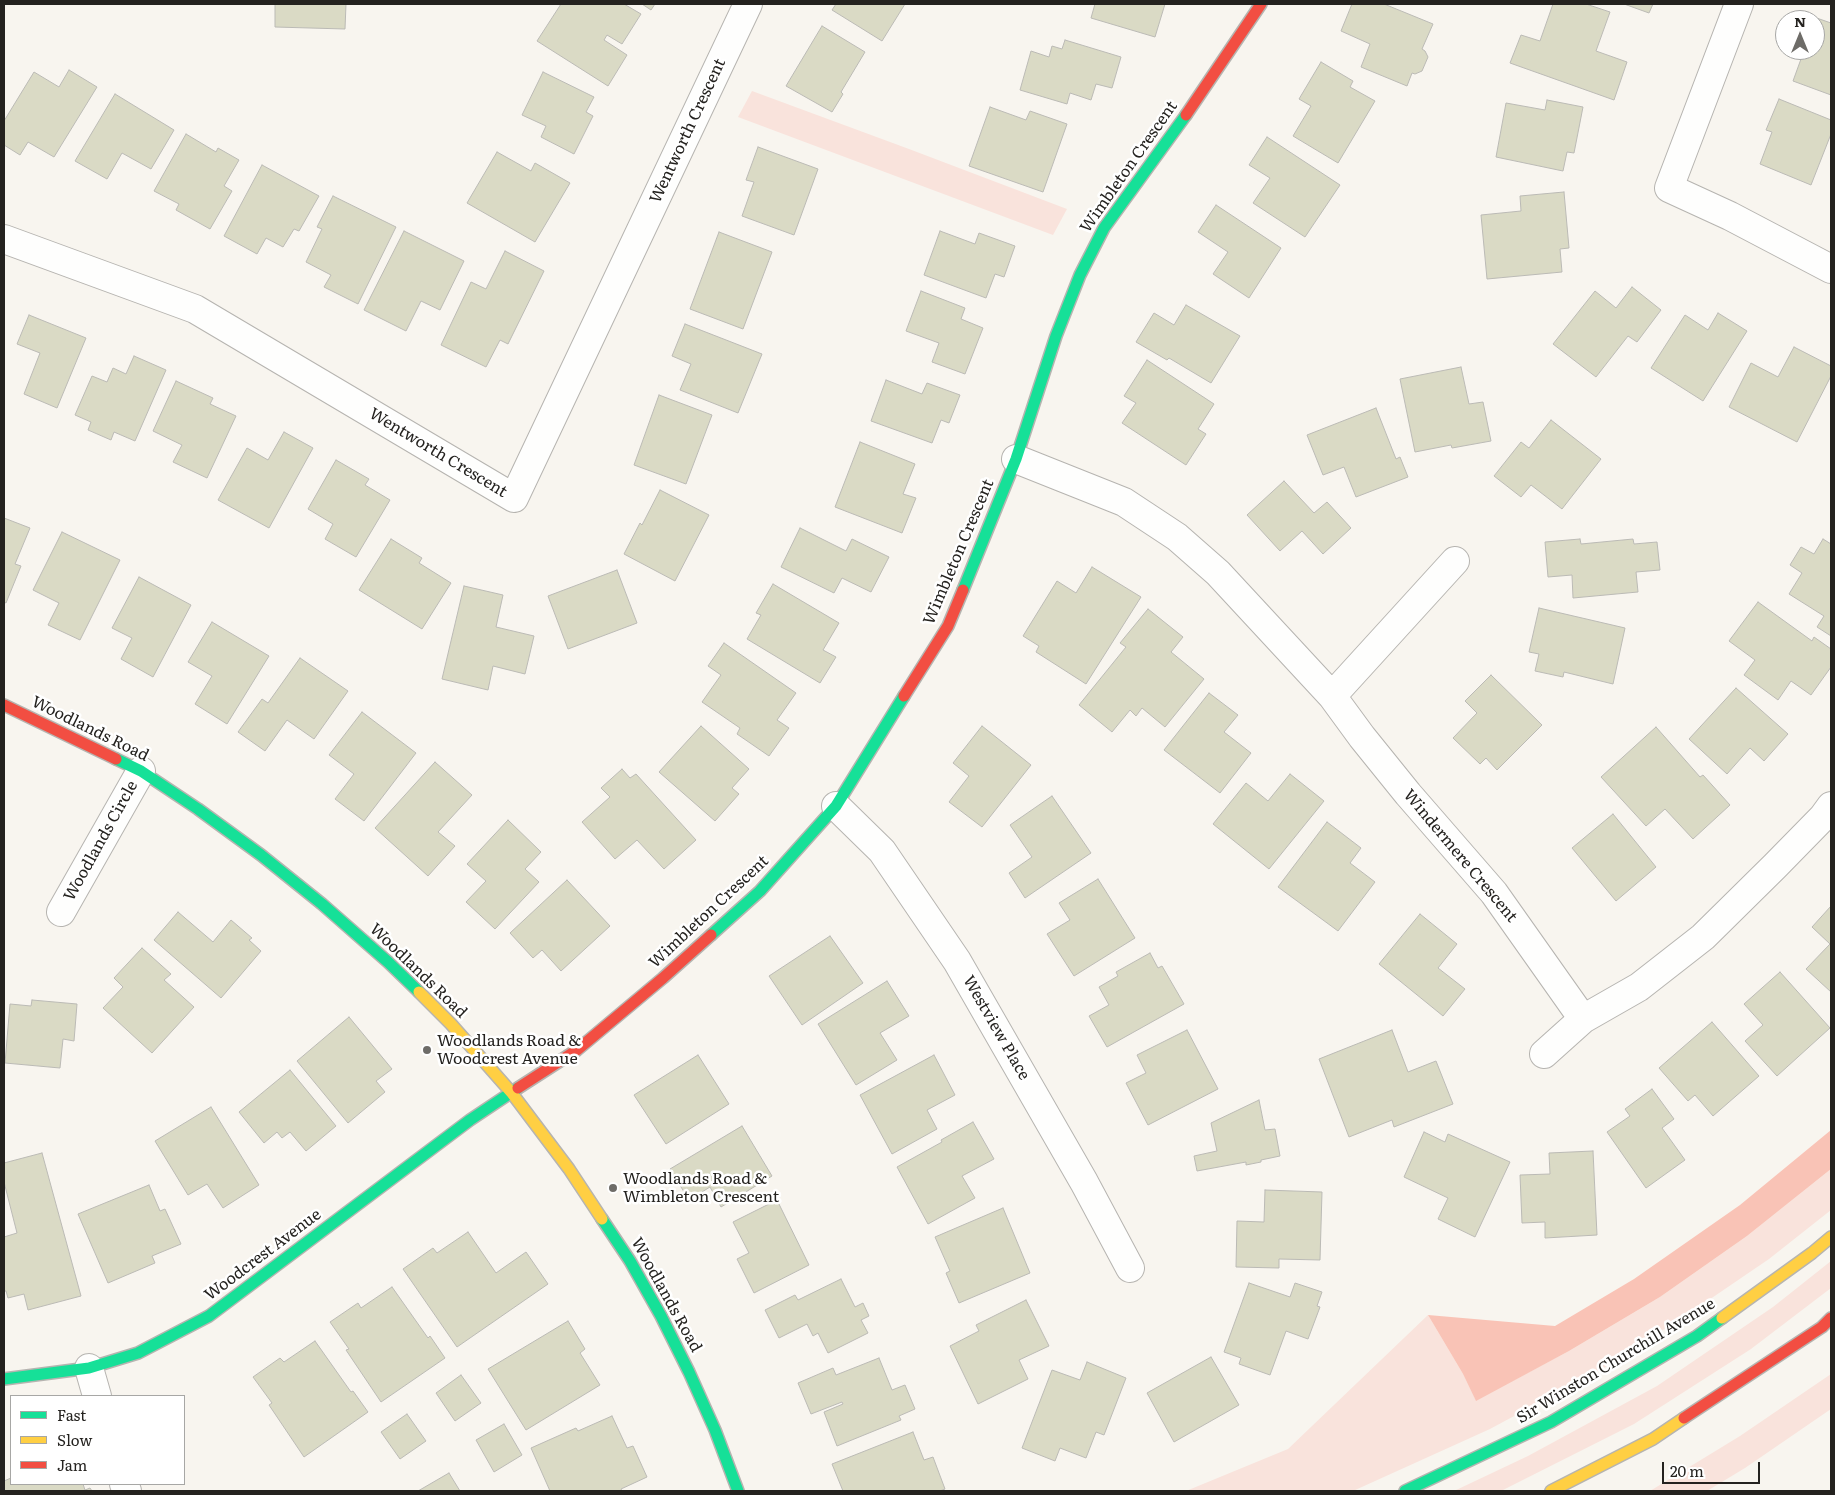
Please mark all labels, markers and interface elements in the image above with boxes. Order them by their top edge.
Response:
north arrow [1775,10,1825,60]
text: N [1794,11,1806,31]
street label: Wentworth Crescent [646,56,730,206]
street label: Wimbleton Crescent [1076,98,1182,236]
street label: Wentworth Crescent [366,404,510,502]
street label: Wimbleton Crescent [920,476,998,628]
street label: Woodlands Road [28,692,152,766]
street label: Woodlands Circle [60,778,142,904]
street label: Windermere Crescent [1399,786,1521,926]
street label: Wimbleton Crescent [645,852,773,972]
street label: Woodlands Road [365,920,471,1022]
street label: Westview Place [958,972,1034,1084]
place label: Woodlands Road & Woodcrest Avenue [437,1031,581,1069]
marker: Woodlands Road & Woodcrest Avenue [421,1044,433,1056]
place label: Woodlands Road & Wimbleton Crescent [623,1169,779,1207]
marker: Woodlands Road & Wimbleton Crescent [607,1182,619,1194]
street label: Woodcrest Avenue [201,1205,325,1305]
street label: Woodlands Road [627,1234,705,1356]
street label: Sir Winston Churchill Avenue [1513,1294,1719,1428]
legend [10,1395,185,1485]
text: Fast [57,1403,86,1426]
text: Slow [57,1428,92,1451]
scale bar [1665,1452,1762,1484]
text: Jam [57,1453,87,1476]
text: 20 m [1670,1459,1704,1482]

